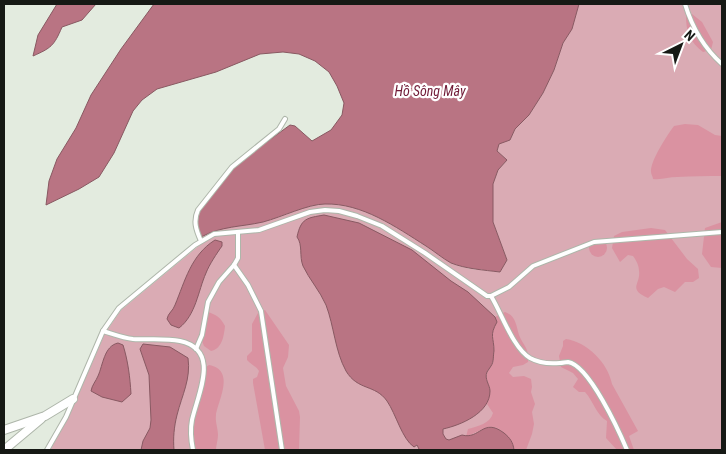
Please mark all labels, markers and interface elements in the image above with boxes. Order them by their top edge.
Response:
north arrow [656,20,706,70]
text: N [681,27,698,44]
water label: Hồ Sông Mây [394,83,466,99]

